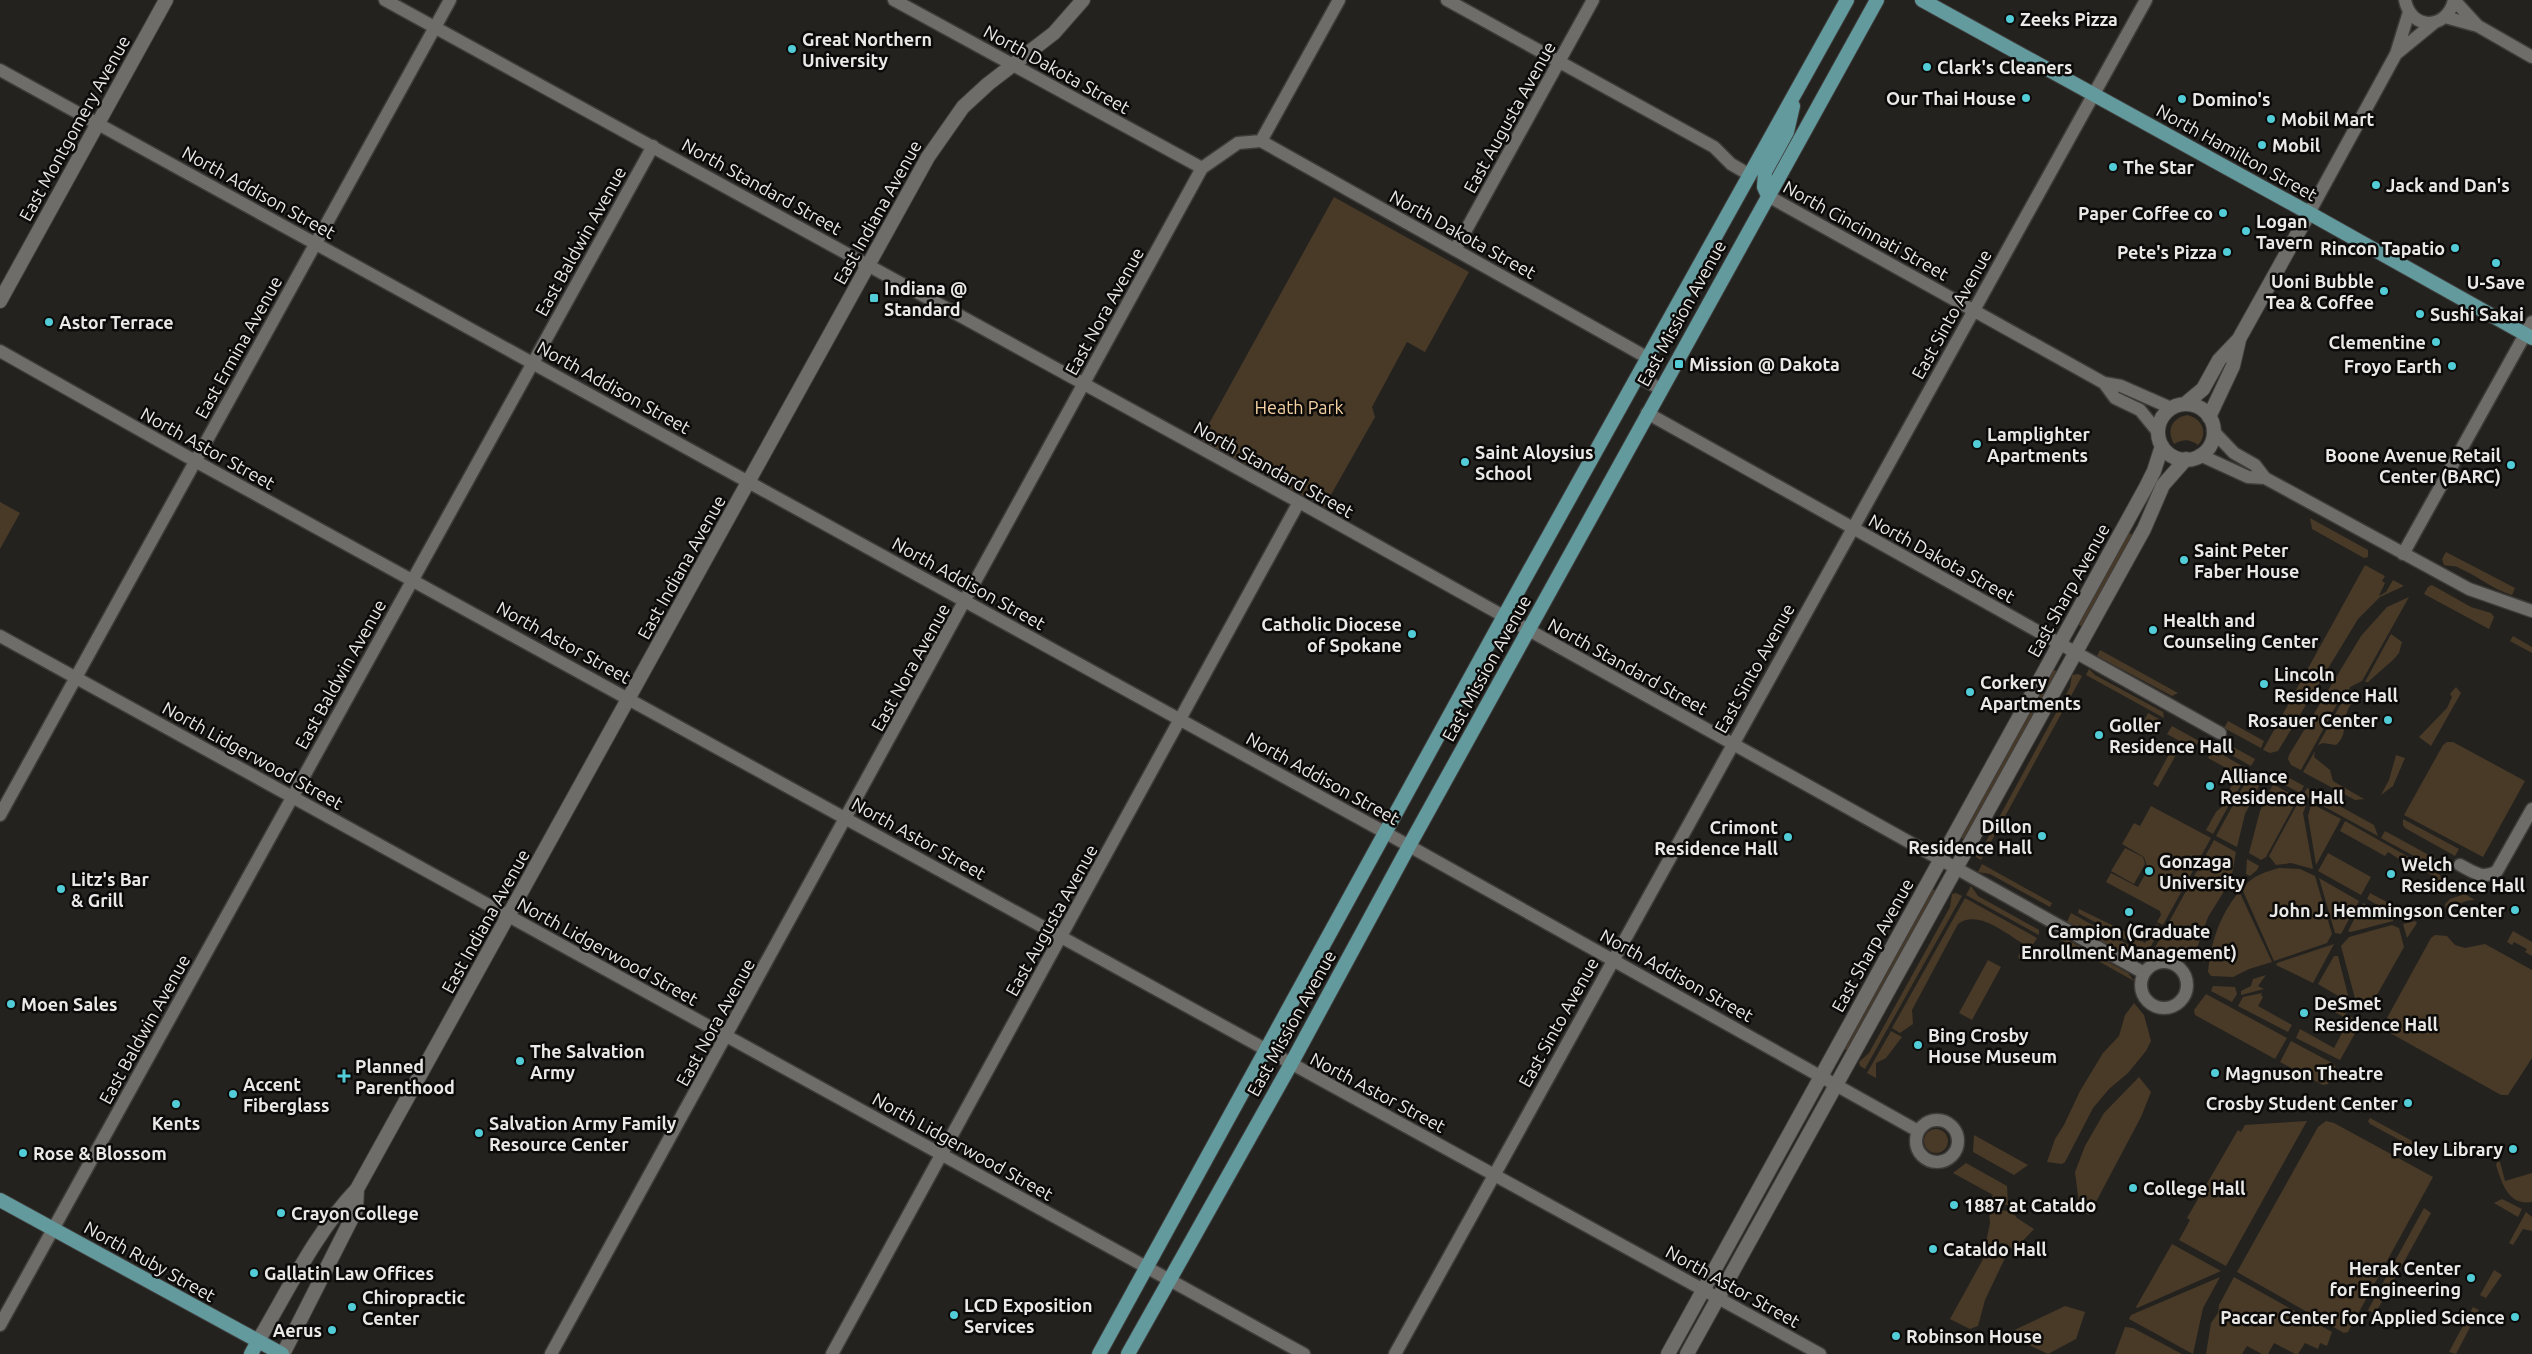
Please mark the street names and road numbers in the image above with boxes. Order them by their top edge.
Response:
street label: North Dakota Street [981,21,1133,117]
street label: East Montgomery Avenue [15,32,133,224]
street label: East Augusta Avenue [1459,38,1559,196]
street label: North Hamilton Street [2153,100,2321,204]
street label: North Standard Street [679,134,845,238]
street label: East Indiana Avenue [829,136,925,288]
street label: North Addison Street [179,142,339,242]
street label: East Baldwin Avenue [531,163,629,319]
street label: North Cincinnati Street [1780,176,1952,284]
street label: North Dakota Street [1387,186,1539,282]
street label: East Mission Avenue [1633,236,1729,390]
street label: East Nora Avenue [1061,244,1147,378]
street label: East Sinto Avenue [1907,246,1995,382]
street label: East Ermina Avenue [191,272,285,422]
street label: North Addison Street [534,337,694,437]
street label: North Astor Street [137,403,279,493]
street label: North Standard Street [1191,417,1357,521]
street label: East Indiana Avenue [633,491,729,643]
street label: North Dakota Street [1866,510,2018,606]
street label: East Sharp Avenue [2023,520,2113,660]
street label: North Addison Street [889,533,1049,633]
street label: East Mission Avenue [1438,591,1534,745]
street label: East Baldwin Avenue [291,596,389,752]
street label: North Astor Street [493,597,635,687]
street label: East Nora Avenue [867,600,953,734]
street label: East Sinto Avenue [1710,600,1798,736]
street label: North Standard Street [1545,614,1711,718]
street label: North Lidgerwood Street [159,697,347,813]
street label: North Addison Street [1243,728,1403,828]
street label: North Astor Street [848,793,990,883]
street label: East Augusta Avenue [1001,841,1101,999]
street label: East Indiana Avenue [437,845,533,997]
street label: East Sharp Avenue [1827,875,1917,1015]
street label: North Lidgerwood Street [514,893,702,1009]
street label: North Addison Street [1597,925,1757,1025]
street label: East Mission Avenue [1243,946,1339,1100]
street label: East Baldwin Avenue [95,951,193,1107]
street label: East Sinto Avenue [1514,954,1602,1090]
street label: East Nora Avenue [672,955,758,1089]
street label: North Astor Street [1307,1048,1449,1136]
street label: North Lidgerwood Street [869,1088,1057,1204]
street label: North Ruby Street [81,1217,219,1305]
street label: North Astor Street [1662,1241,1804,1331]

